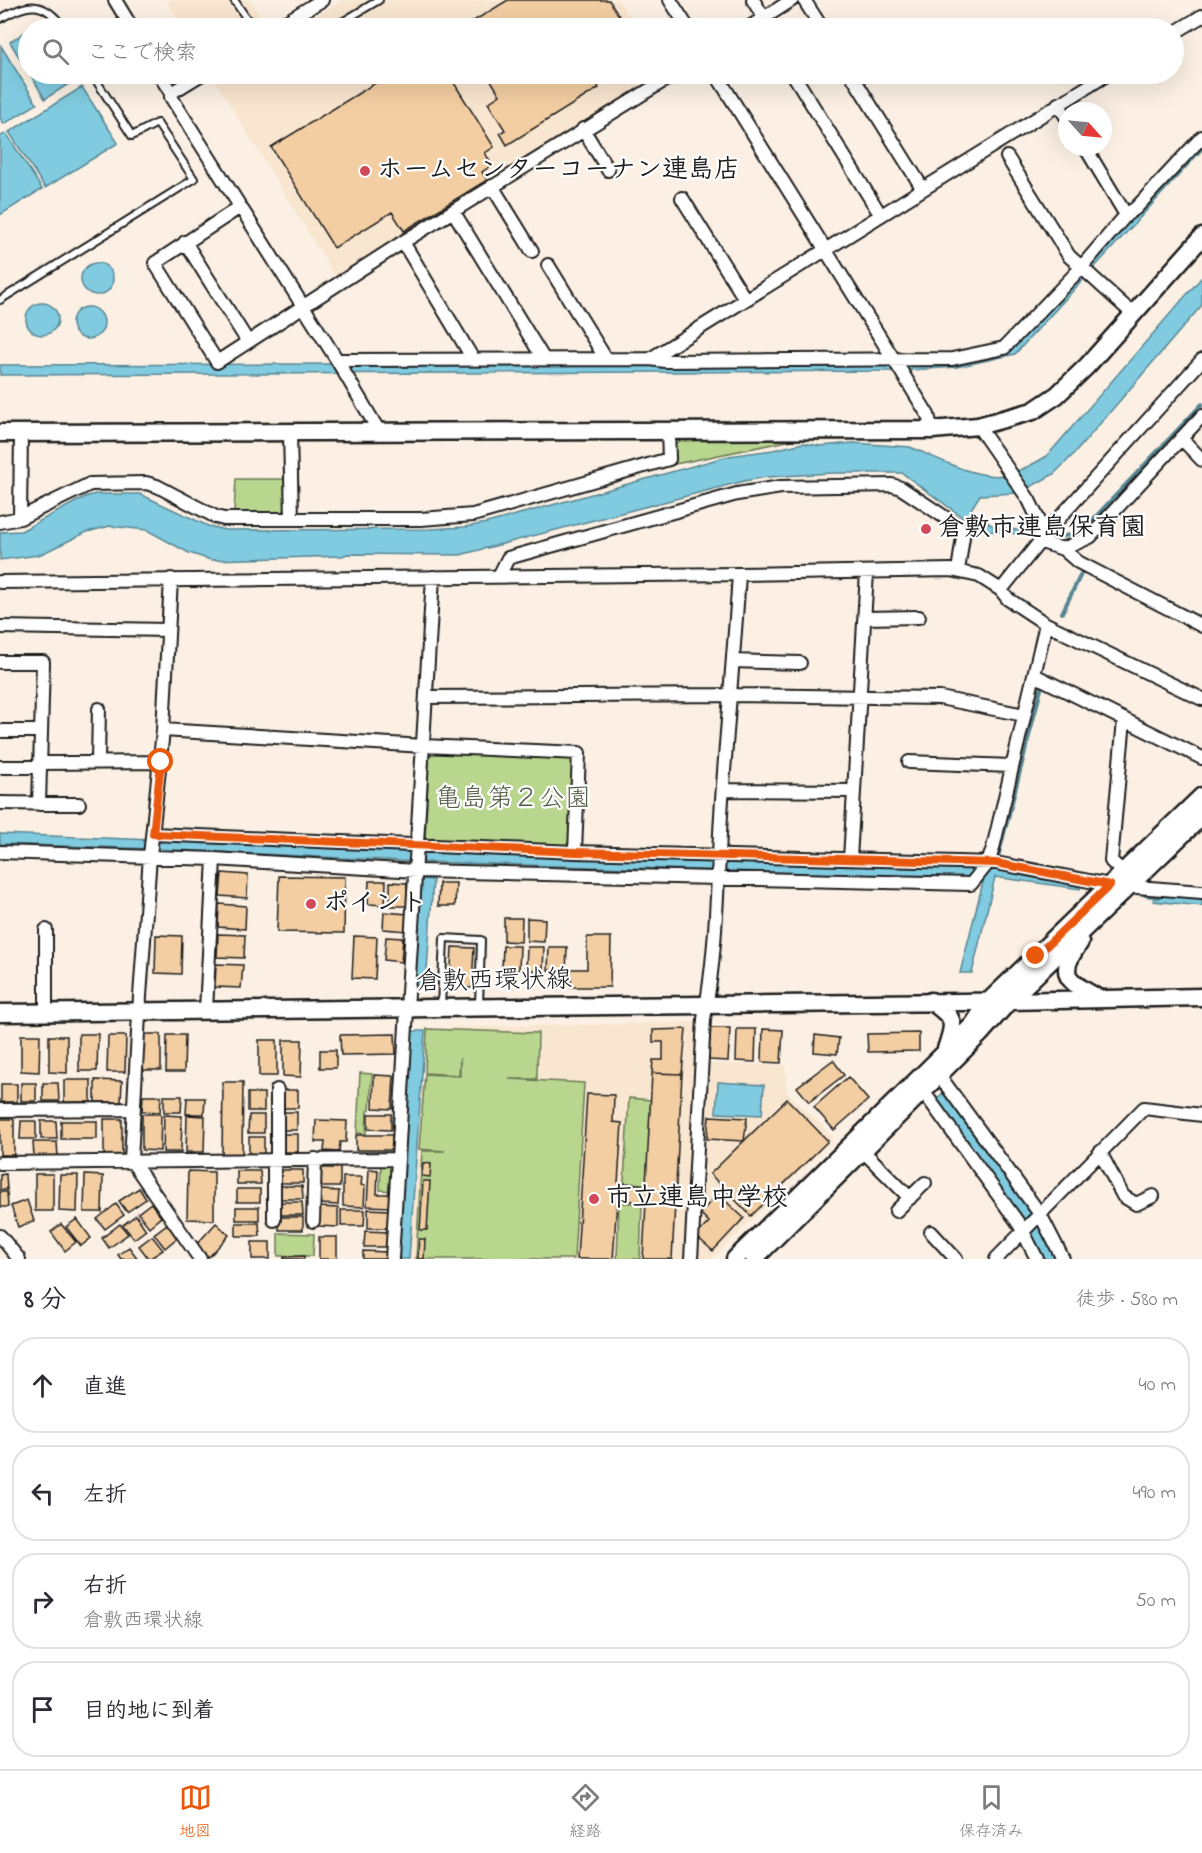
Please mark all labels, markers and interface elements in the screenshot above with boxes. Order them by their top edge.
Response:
search box [18,18,1184,84]
icon: search [39,35,72,68]
text: ここで検索 [87,38,197,70]
north arrow [1058,102,1112,156]
place label: ホームセンターコーナン連島店 [377,152,740,190]
marker: ホームセンターコーナン連島店 [358,164,372,178]
place label: 倉敷市連島保育園 [938,510,1146,548]
marker: 倉敷市連島保育園 [919,522,933,536]
route start [147,748,173,774]
park label: 亀島第２公園 [435,781,591,819]
place label: ポイント [323,885,427,923]
marker: ポイント [304,897,318,911]
route end [1022,942,1048,968]
street label: 倉敷西環状線 [416,962,572,1002]
place label: 市立連島中学校 [606,1180,788,1218]
marker: 市立連島中学校 [587,1192,601,1206]
text: 8 分 [24,1282,66,1320]
text: 徒歩 · 580 m [1076,1286,1178,1315]
icon: ahead [26,1369,59,1402]
text: 40 m [1139,1371,1176,1400]
text: 直進 [83,1372,127,1404]
icon: left [26,1477,59,1510]
text: 490 m [1133,1479,1176,1508]
text: 左折 [83,1480,127,1512]
text: 右折 [83,1571,127,1603]
icon: right [26,1585,59,1618]
text: 50 m [1135,1587,1176,1616]
text: 倉敷西環状線 [83,1607,203,1636]
icon: arrive [26,1693,59,1726]
text: 目的地に到着 [83,1696,215,1728]
tab: 地図 [179,1781,212,1844]
tab: 経路 [569,1781,602,1844]
tab: 保存済み [959,1781,1023,1844]

